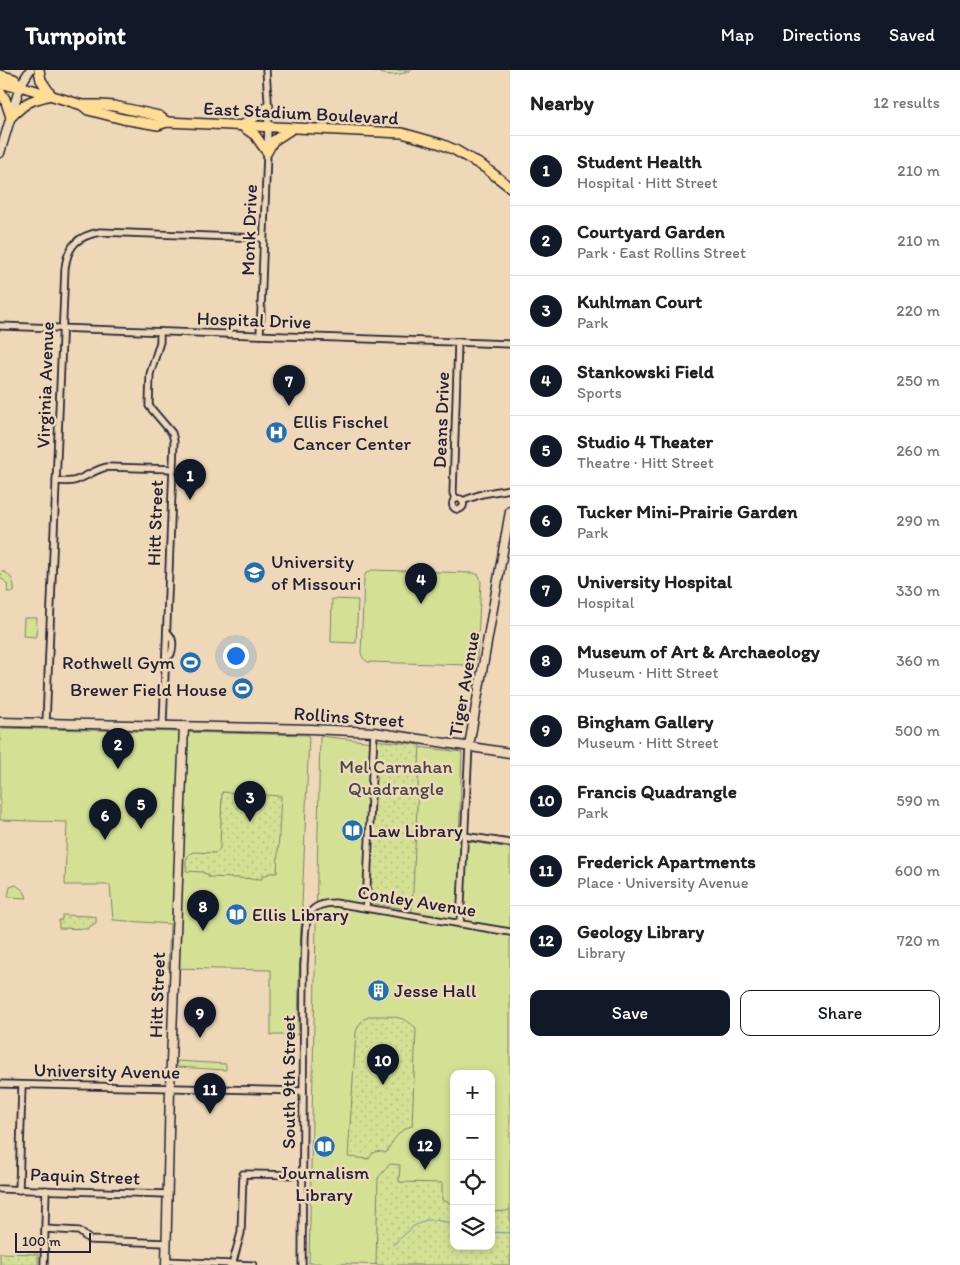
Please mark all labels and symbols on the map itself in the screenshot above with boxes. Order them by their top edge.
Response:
street label: East Stadium Boulevard [203,96,400,130]
street label: Monk Drive [236,184,262,276]
street label: Hospital Drive [196,307,312,333]
street label: Virginia Avenue [31,321,59,449]
pin: 7 [273,365,305,406]
street label: Deans Drive [428,371,454,469]
place label: Ellis Fischel Cancer Center [293,410,412,455]
hospital icon: Ellis Fischel Cancer Center [265,420,289,444]
pin: 1 [174,459,206,500]
street label: Hitt Street [142,480,168,566]
place label: University of Missouri [271,550,361,595]
school or university icon: University of Missouri [243,560,267,584]
pin: 4 [405,563,437,604]
street label: Tiger Avenue [443,630,485,738]
your location [223,643,249,669]
sports icon: Rothwell Gym [179,650,203,674]
place label: Rothwell Gym [62,651,175,674]
sports icon: Brewer Field House [231,677,255,701]
place label: Brewer Field House [70,678,227,701]
street label: Rollins Street [293,702,405,732]
pin: 2 [102,728,134,769]
park label: Mel Carnahan Quadrangle [339,755,453,800]
pin: 3 [234,781,266,822]
pin: 5 [125,788,157,829]
pin: 6 [89,799,121,840]
library icon: Law Library [340,818,364,842]
place label: Law Library [368,819,463,842]
street label: Conley Avenue [356,880,478,922]
pin: 8 [187,890,219,931]
library icon: Ellis Library [224,902,248,926]
place label: Ellis Library [252,903,349,926]
street label: Hitt Street [144,952,170,1038]
building icon: Jesse Hall [366,978,390,1002]
place label: Jesse Hall [394,979,477,1002]
pin: 9 [184,997,216,1038]
street label: South 9th Street [277,1015,300,1149]
pin: 10 [367,1044,399,1085]
street label: University Avenue [33,1058,181,1084]
pin: 11 [194,1073,226,1114]
pin: 12 [409,1129,441,1170]
library icon: Journalism Library [312,1134,336,1158]
place label: Journalism Library [279,1161,370,1206]
street label: Paquin Street [30,1163,140,1189]
scale bar [15,1230,91,1253]

